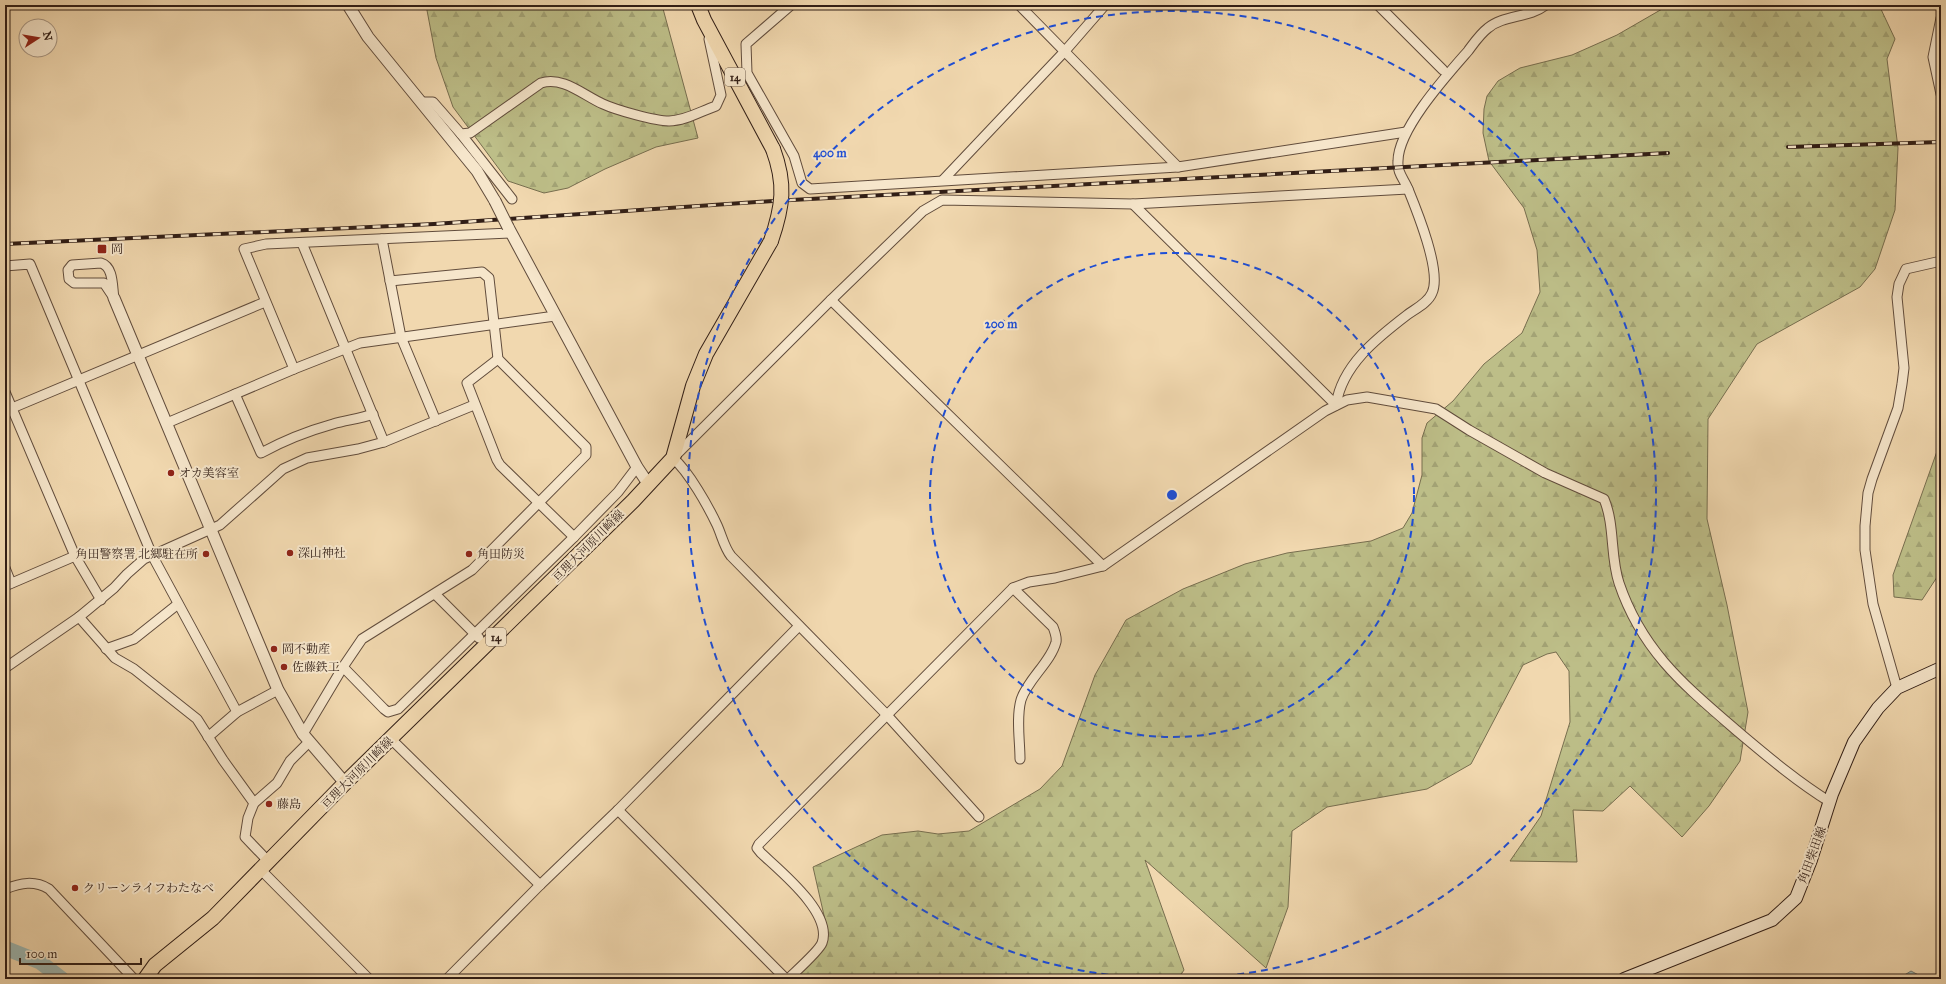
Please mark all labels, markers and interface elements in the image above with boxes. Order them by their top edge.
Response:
north arrow [18,18,58,58]
text: N [40,30,55,43]
road number: 14 [725,68,745,86]
text: 400 m [813,146,848,161]
place label: 岡 [111,242,123,256]
marker: 岡 [96,243,108,255]
text: 200 m [985,317,1018,331]
place label: オカ美容室 [179,466,239,480]
marker: オカ美容室 [166,468,176,478]
centre of rings [1165,488,1179,502]
street label: 亘理大河原川崎線 [549,507,627,585]
place label: 深山神社 [298,546,346,560]
place label: 角田警察署 北郷駐在所 [75,547,198,561]
place label: 角田防災 [477,547,525,561]
marker: 深山神社 [285,548,295,558]
marker: 角田警察署 北郷駐在所 [201,549,211,559]
marker: 角田防災 [464,549,474,559]
road number: 14 [486,628,506,646]
place label: 岡不動産 [282,642,330,656]
marker: 岡不動産 [269,644,279,654]
place label: 佐藤鉄工 [292,660,340,674]
marker: 佐藤鉄工 [279,662,289,672]
street label: 亘理大河原川崎線 [318,734,396,812]
place label: 藤島 [277,797,301,811]
marker: 藤島 [264,799,274,809]
street label: 角田柴田線 [1795,824,1829,886]
place label: クリーンライフわたなべ [83,881,214,895]
marker: クリーンライフわたなべ [70,883,80,893]
scale bar [20,940,141,966]
text: 100 m [26,947,57,961]

